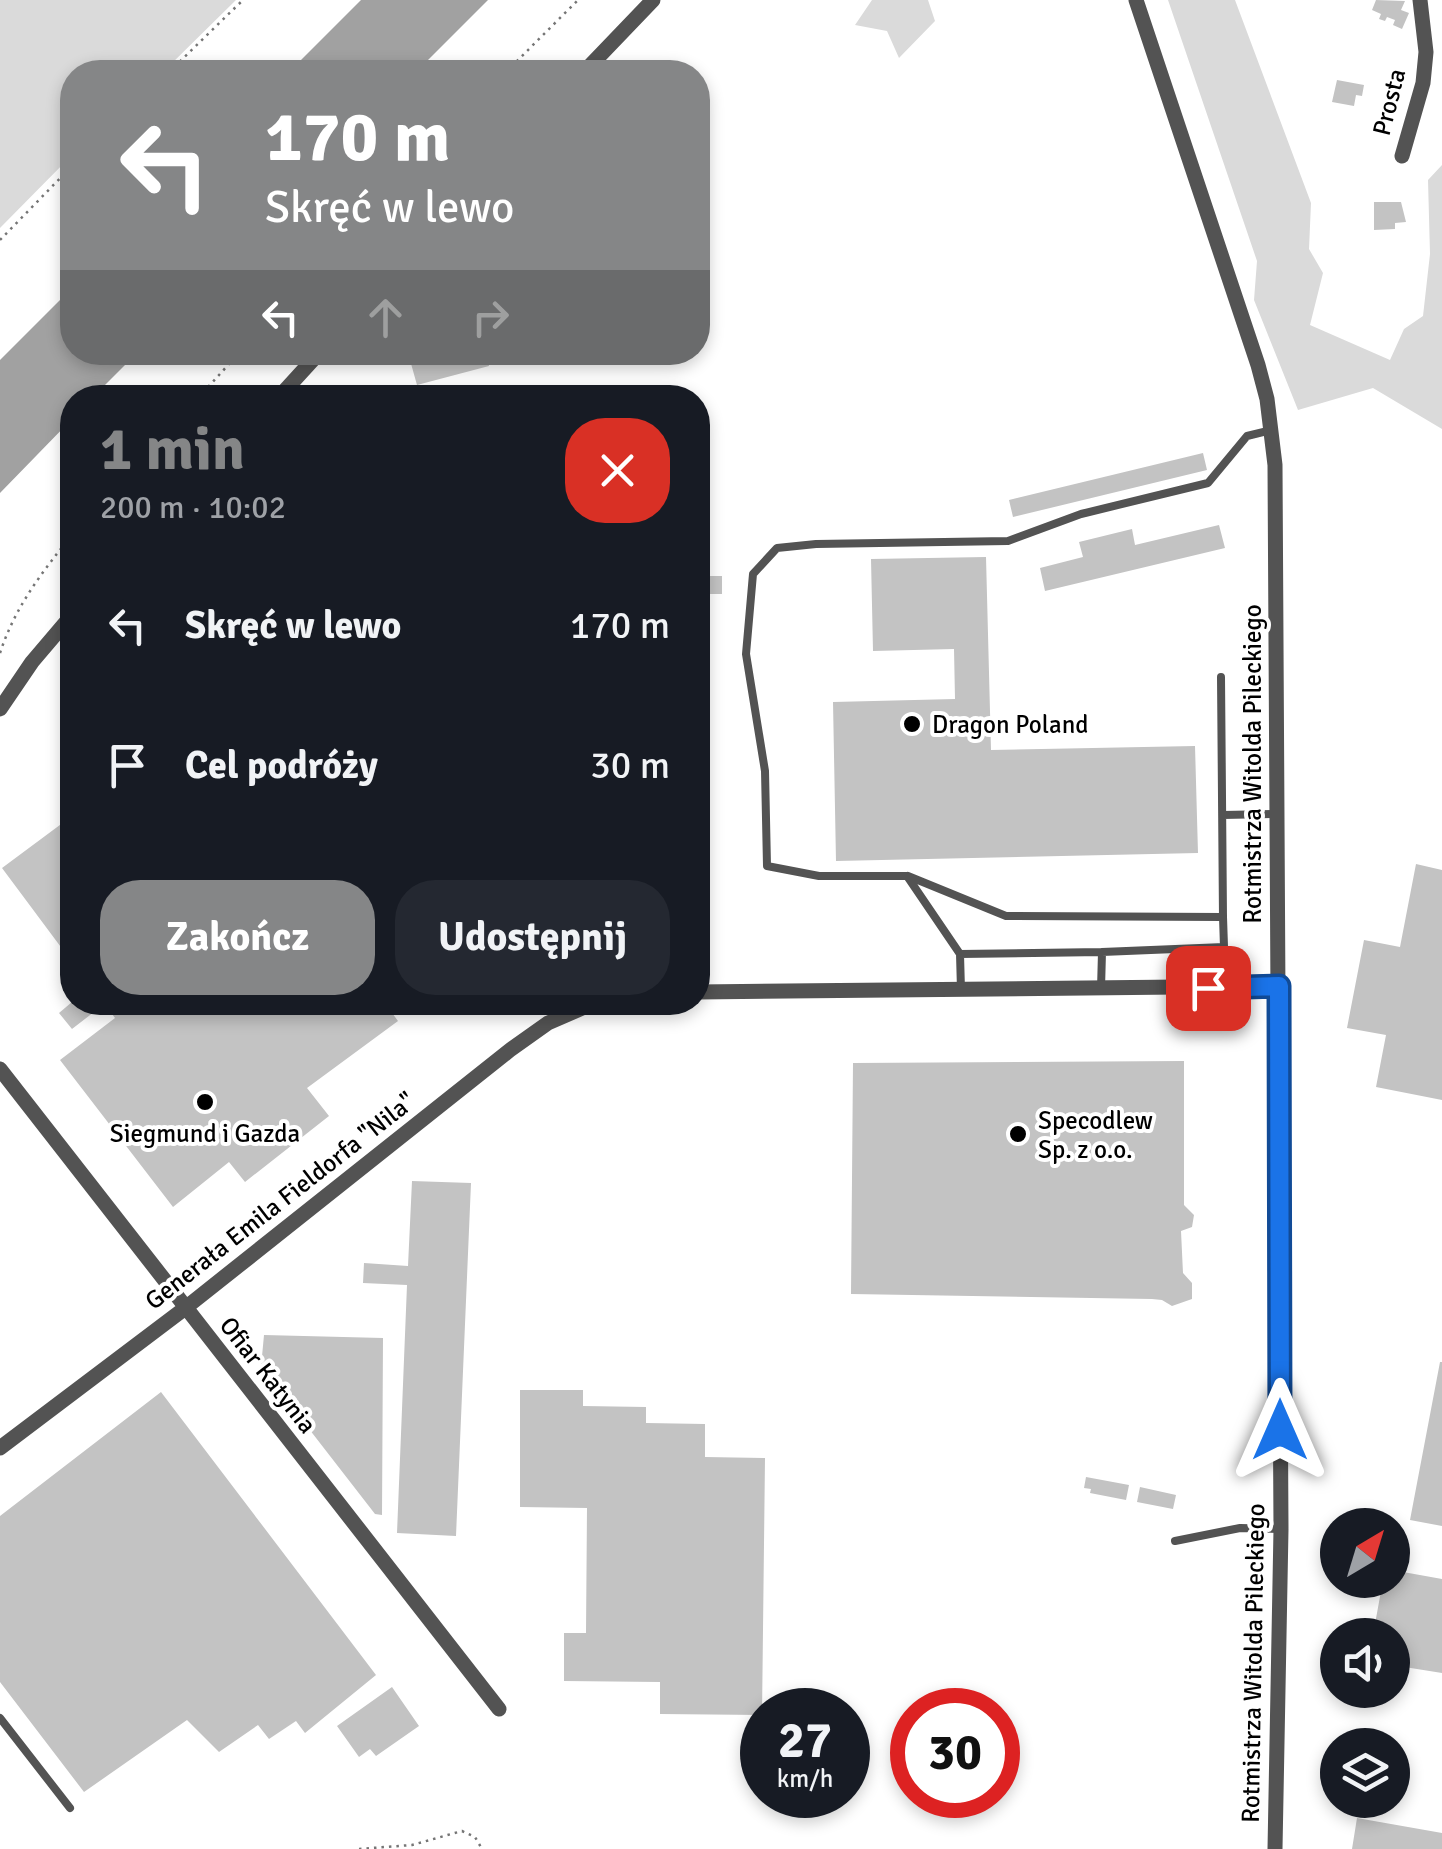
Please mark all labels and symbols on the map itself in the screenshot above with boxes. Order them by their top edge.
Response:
street label: Prosta [1366,65,1412,139]
street label: Rotmistrza Witolda Pileckiego [1237,604,1268,924]
place label: Dragon Poland [932,709,1089,740]
marker: Dragon Poland [901,713,923,735]
pin [1166,946,1251,1031]
street label: Generała Emila Fieldorfa "Nila" [139,1086,421,1316]
marker: Siegmund i Gazda [194,1091,216,1113]
place label: Specodlew Sp. z o.o. [1038,1105,1153,1165]
place label: Siegmund i Gazda [110,1118,300,1149]
marker: Specodlew Sp. z o.o. [1007,1123,1029,1145]
street label: Ofiar Katynia [213,1311,323,1439]
position arrow [1228,1378,1332,1482]
street label: Rotmistrza Witolda Pileckiego [1235,1503,1271,1823]
north arrow [1320,1508,1410,1598]
speed limit sign: 30 [890,1688,1020,1818]

